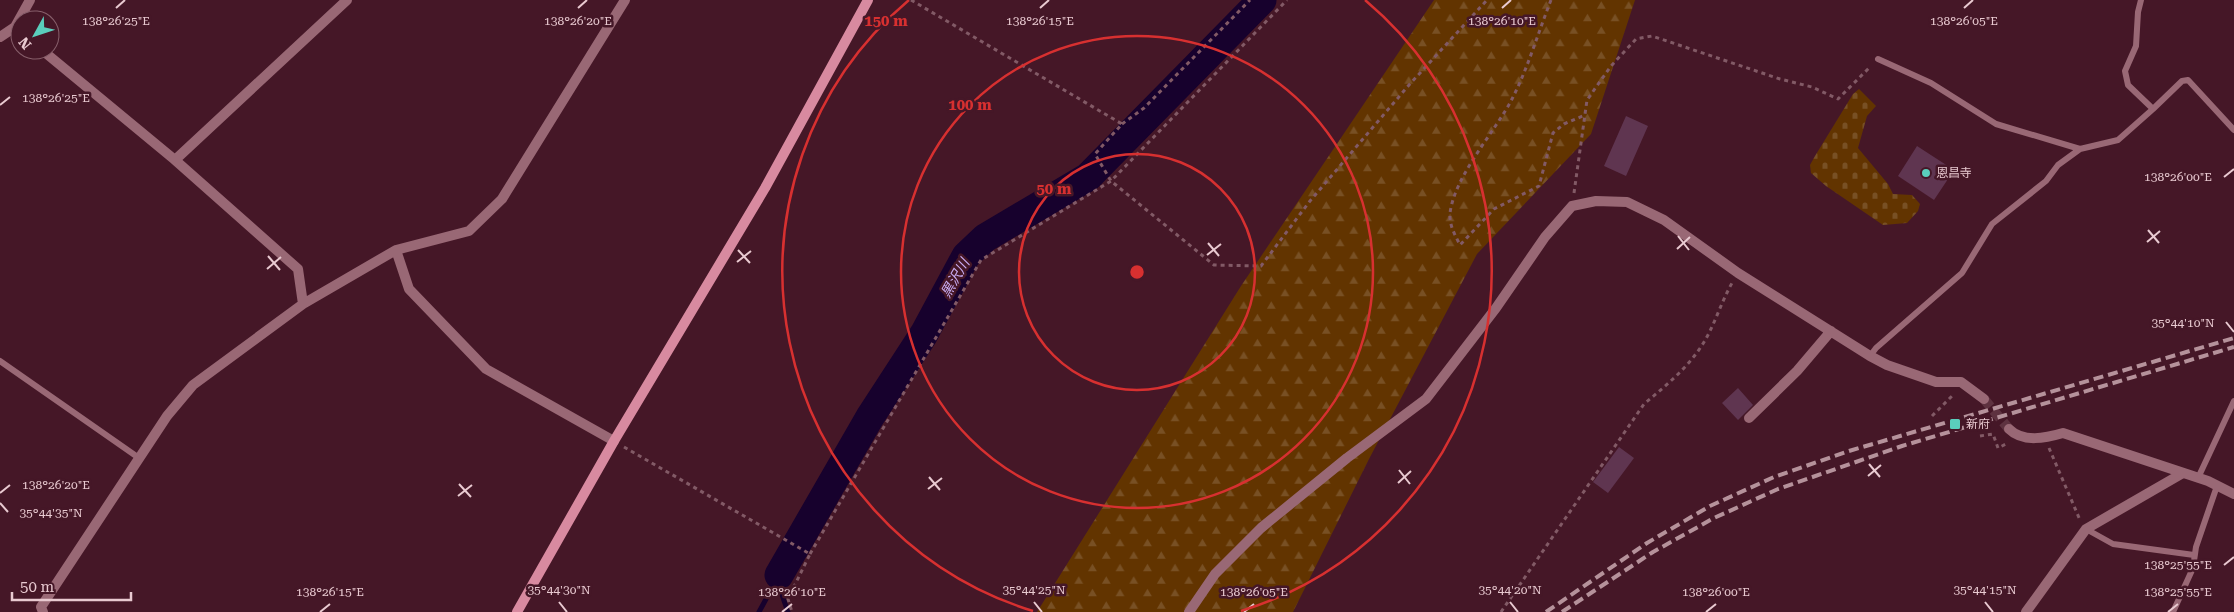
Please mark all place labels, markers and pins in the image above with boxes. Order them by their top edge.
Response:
place label: 恩昌寺 [1936,166,1972,180]
marker: 恩昌寺 [1920,167,1932,179]
centre of rings [1128,263,1146,281]
marker: 新府 [1948,417,1962,431]
place label: 新府 [1966,417,1990,431]

